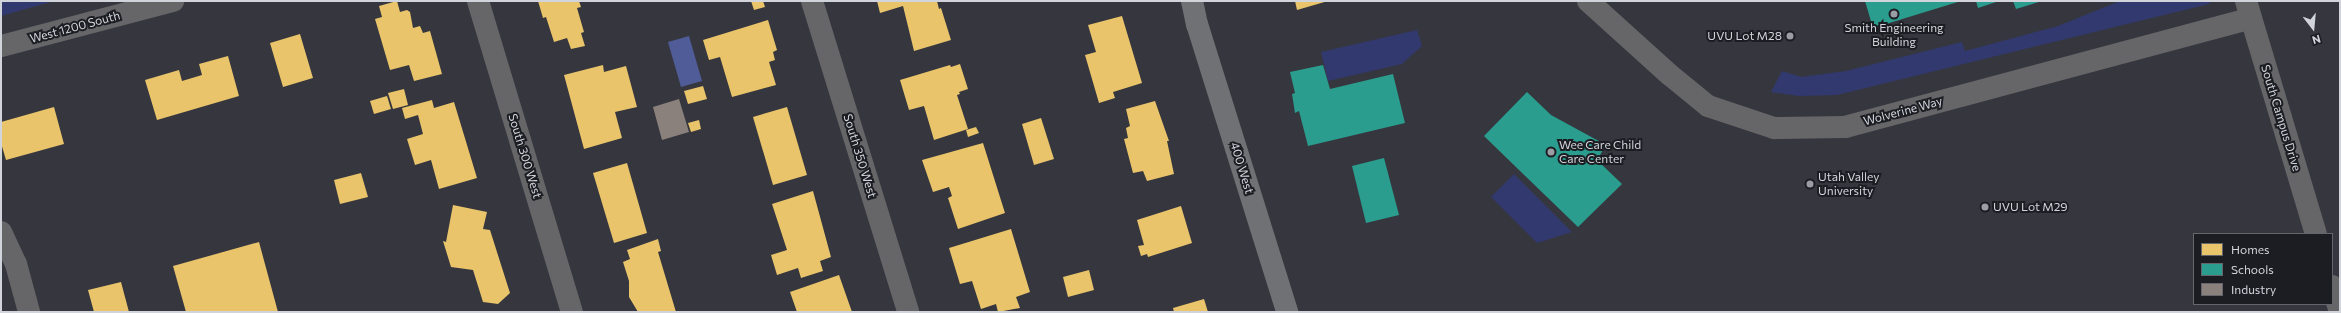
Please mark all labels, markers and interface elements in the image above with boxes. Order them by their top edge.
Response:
street label: West 1200 South [28,8,122,46]
north arrow [2293,8,2333,48]
marker: Smith Engineering Building [1889,9,1899,19]
place label: Smith Engineering Building [1844,21,1944,49]
place label: UVU Lot M28 [1707,29,1782,43]
marker: UVU Lot M28 [1785,31,1795,41]
text: N [2311,33,2322,47]
street label: South Campus Drive [2258,63,2304,173]
street label: Wolverine Way [1862,94,1944,128]
street label: South 300 West [505,112,545,200]
street label: South 350 West [840,112,880,200]
place label: Wee Care Child Care Center [1559,138,1641,166]
street label: 400 West [1227,140,1257,196]
marker: Wee Care Child Care Center [1546,147,1556,157]
place label: Utah Valley University [1818,170,1880,198]
marker: Utah Valley University [1805,179,1815,189]
place label: UVU Lot M29 [1993,200,2068,214]
marker: UVU Lot M29 [1980,202,1990,212]
legend [2193,233,2333,305]
text: Homes [2231,242,2269,256]
text: Schools [2231,262,2274,276]
text: Industry [2231,282,2276,296]

